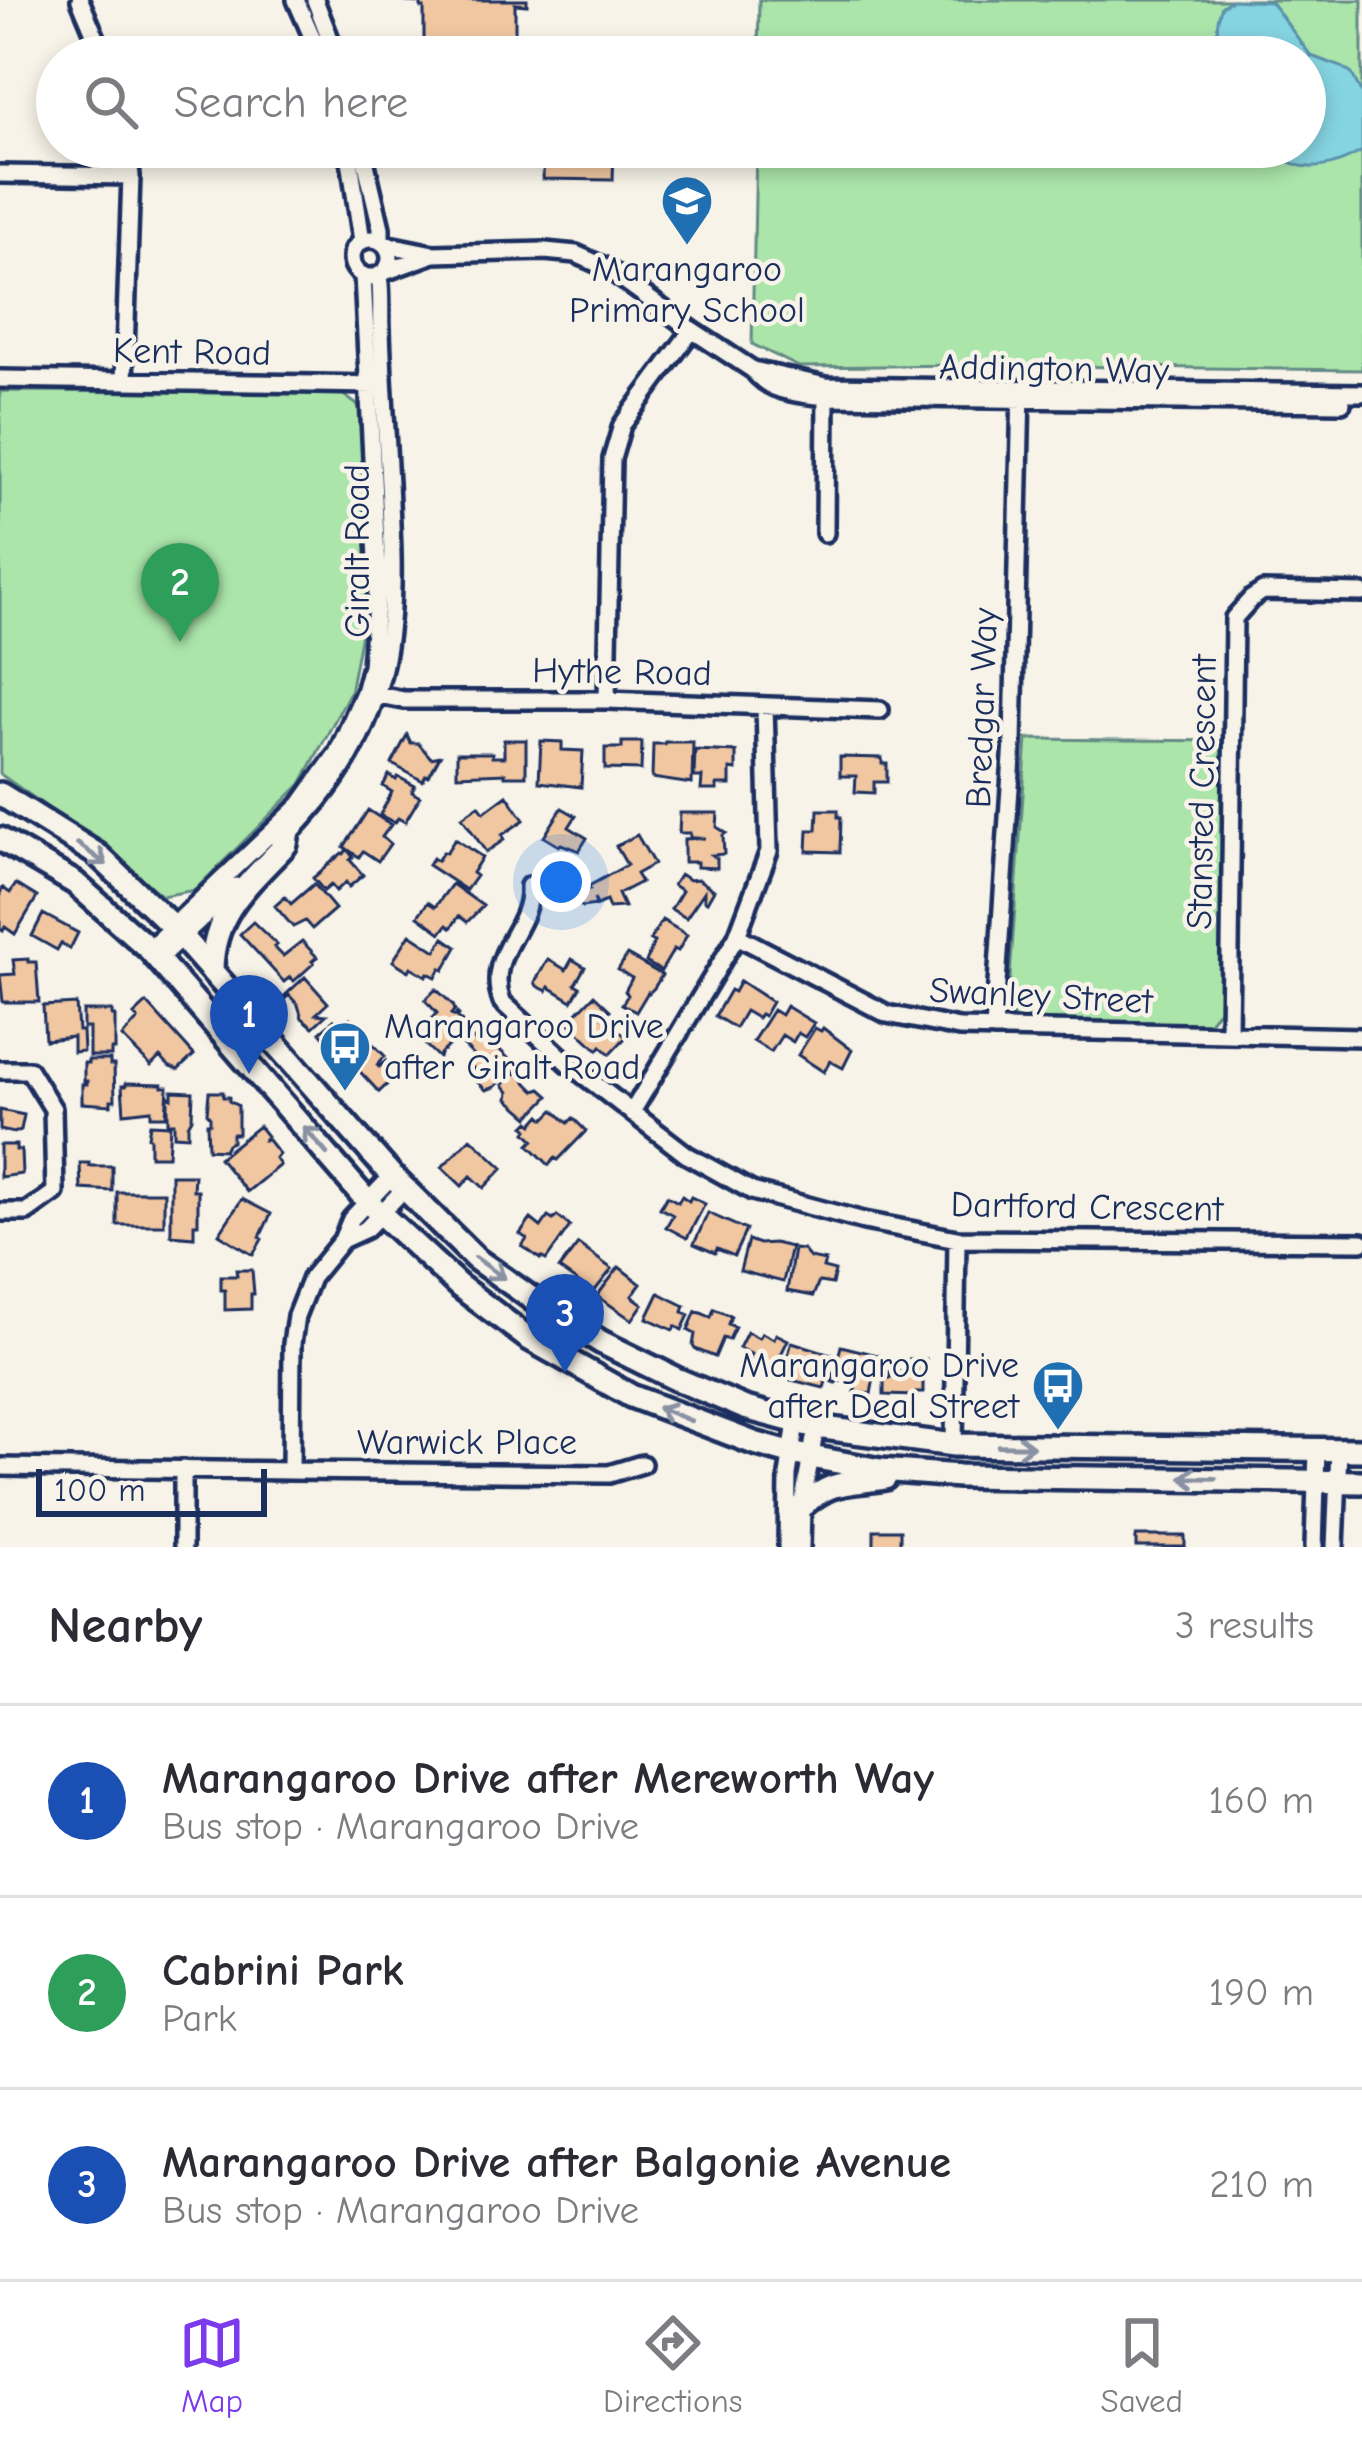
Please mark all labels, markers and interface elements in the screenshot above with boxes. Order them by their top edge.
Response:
search box [36,36,1326,168]
icon: search [78,69,144,135]
text: Search here [174,76,408,128]
school or university icon: Marangaroo Primary School [659,173,715,247]
place label: Marangaroo Primary School [569,249,805,331]
street label: Kent Road [113,330,271,374]
street label: Addington Way [939,346,1170,392]
street label: Giralt Road [337,464,378,638]
pin: 2 [141,543,219,642]
street label: Bredgar Way [958,606,1006,809]
street label: Hythe Road [532,650,712,694]
street label: Stansted Crescent [1179,652,1225,930]
one-way arrow [75,840,108,866]
your location [531,852,591,912]
street label: Swanley Street [928,970,1155,1022]
pin: 1 [210,975,288,1074]
place label: Marangaroo Drive after Giralt Road [384,1006,664,1088]
bus stop icon: Marangaroo Drive after Giralt Road [317,1019,373,1093]
one-way arrow [301,1125,329,1156]
street label: Dartford Crescent [950,1184,1225,1230]
one-way arrow [473,1255,506,1281]
pin: 3 [526,1274,604,1373]
place label: Marangaroo Drive after Deal Street [739,1345,1021,1427]
bus stop icon: Marangaroo Drive after Deal Street [1030,1358,1086,1432]
one-way arrow [657,1402,694,1423]
street label: Warwick Place [357,1422,577,1463]
one-way arrow [996,1434,1035,1457]
scale bar [36,1463,267,1516]
one-way arrow [1179,1467,1218,1489]
text: 100 m [54,1471,146,1509]
text: Nearby [48,1596,202,1655]
text: 3 results [1175,1603,1314,1648]
text: Marangaroo Drive after Mereworth Way [162,1752,934,1804]
text: 1 [79,1778,95,1823]
text: 160 m [1208,1778,1314,1823]
text: Bus stop · Marangaroo Drive [162,1804,639,1849]
text: Cabrini Park [162,1944,404,1996]
text: 2 [77,1970,97,2015]
text: 190 m [1209,1970,1314,2015]
text: Park [162,1996,237,2041]
text: Marangaroo Drive after Balgonie Avenue [162,2136,951,2188]
text: 3 [77,2162,97,2207]
text: 210 m [1209,2162,1314,2207]
text: Bus stop · Marangaroo Drive [162,2188,639,2233]
tab: Map [179,2310,245,2420]
tab: Directions [603,2310,743,2420]
tab: Saved [1101,2310,1183,2420]

